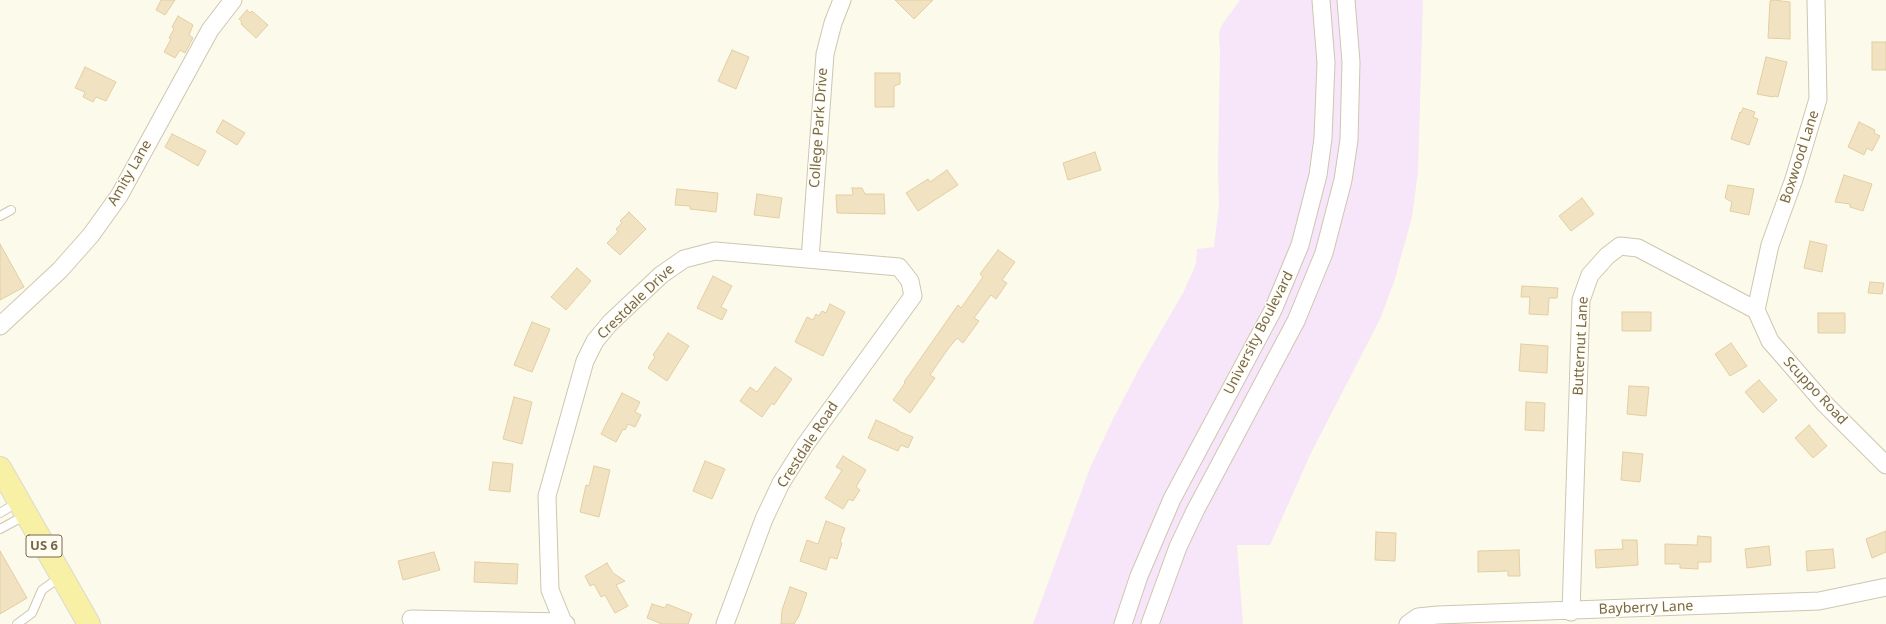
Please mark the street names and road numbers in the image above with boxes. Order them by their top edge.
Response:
street label: College Park Drive [806,67,832,189]
street label: Boxwood Lane [1777,108,1823,206]
street label: Amity Lane [104,137,156,209]
street label: Crestdale Drive [594,261,678,343]
street label: University Boulevard [1221,269,1297,397]
street label: Butternut Lane [1570,296,1592,396]
street label: Scuppo Road [1780,354,1850,428]
street label: Crestdale Road [774,399,842,491]
road number: US 6 [26,535,62,557]
street label: Bayberry Lane [1598,598,1694,618]

